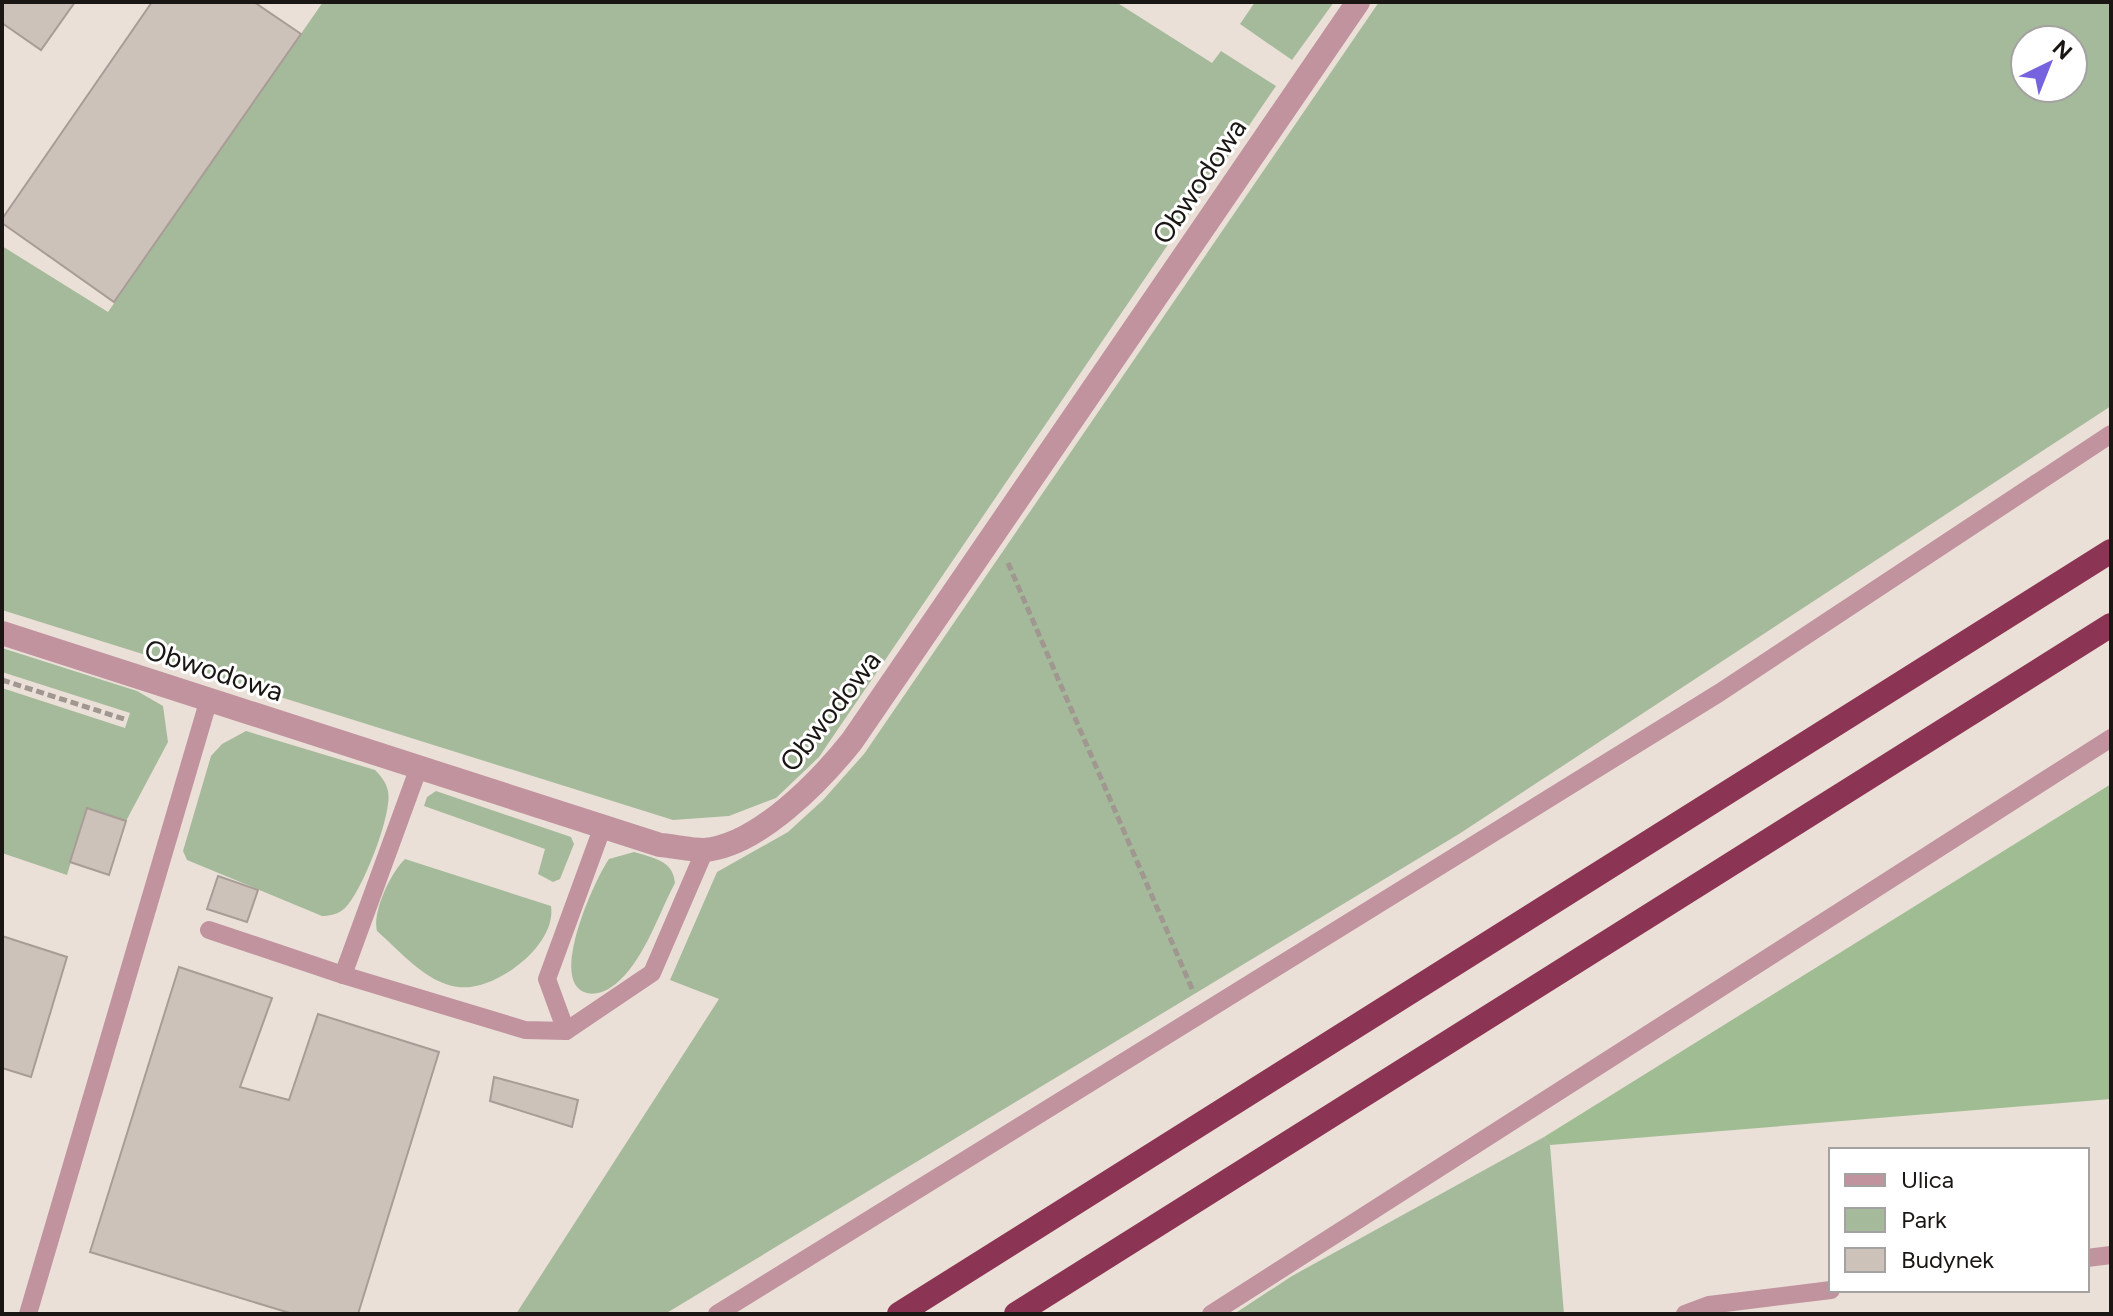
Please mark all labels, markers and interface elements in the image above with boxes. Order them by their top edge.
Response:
north arrow [2009,24,2089,104]
text: N [2047,34,2078,65]
street label: Obwodowa [1145,112,1253,250]
street label: Obwodowa [140,632,288,708]
street label: Obwodowa [772,644,888,778]
legend [1829,1148,2089,1292]
text: Ulica [1901,1165,1954,1194]
text: Park [1901,1205,1947,1234]
text: Budynek [1901,1245,1994,1274]

